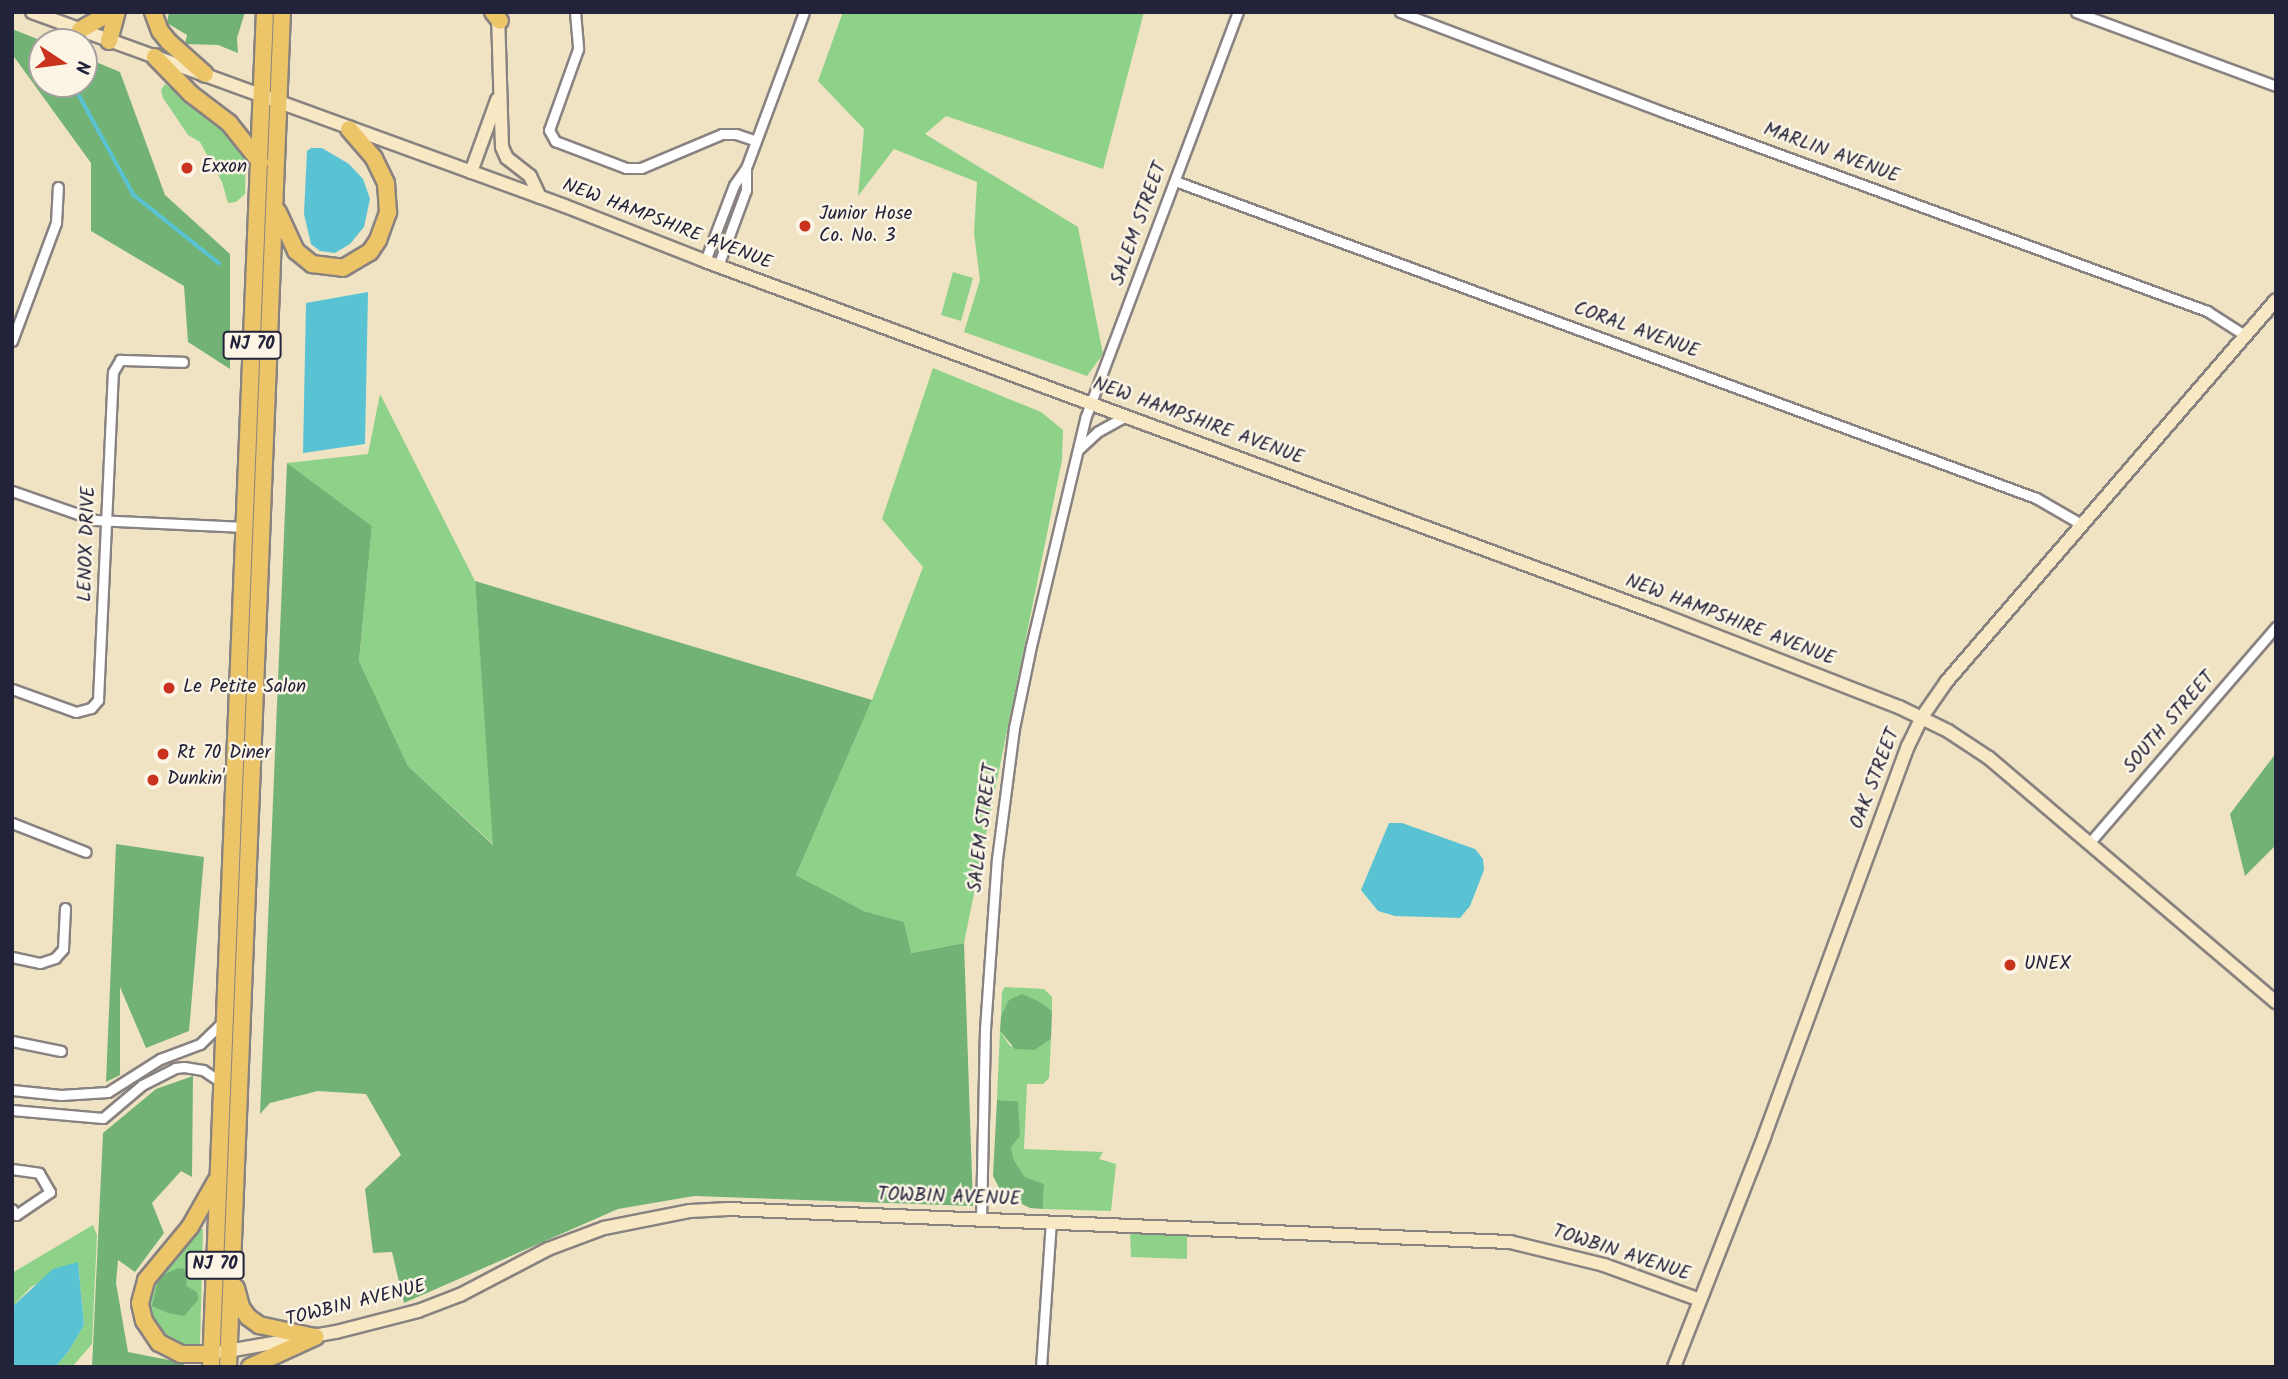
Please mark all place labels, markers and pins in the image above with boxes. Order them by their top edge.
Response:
place label: Exxon [201,157,247,179]
marker: Exxon [179,160,195,176]
place label: Junior Hose Co. No. 3 [819,204,912,248]
marker: Junior Hose Co. No. 3 [797,218,813,234]
place label: Le Petite Salon [183,677,306,699]
marker: Le Petite Salon [161,680,177,696]
place label: Rt 70 Diner [177,743,271,765]
marker: Rt 70 Diner [155,746,171,762]
place label: Dunkin' [167,769,225,791]
marker: Dunkin' [145,772,161,788]
place label: UNEX [2024,954,2071,976]
marker: UNEX [2002,957,2018,973]

